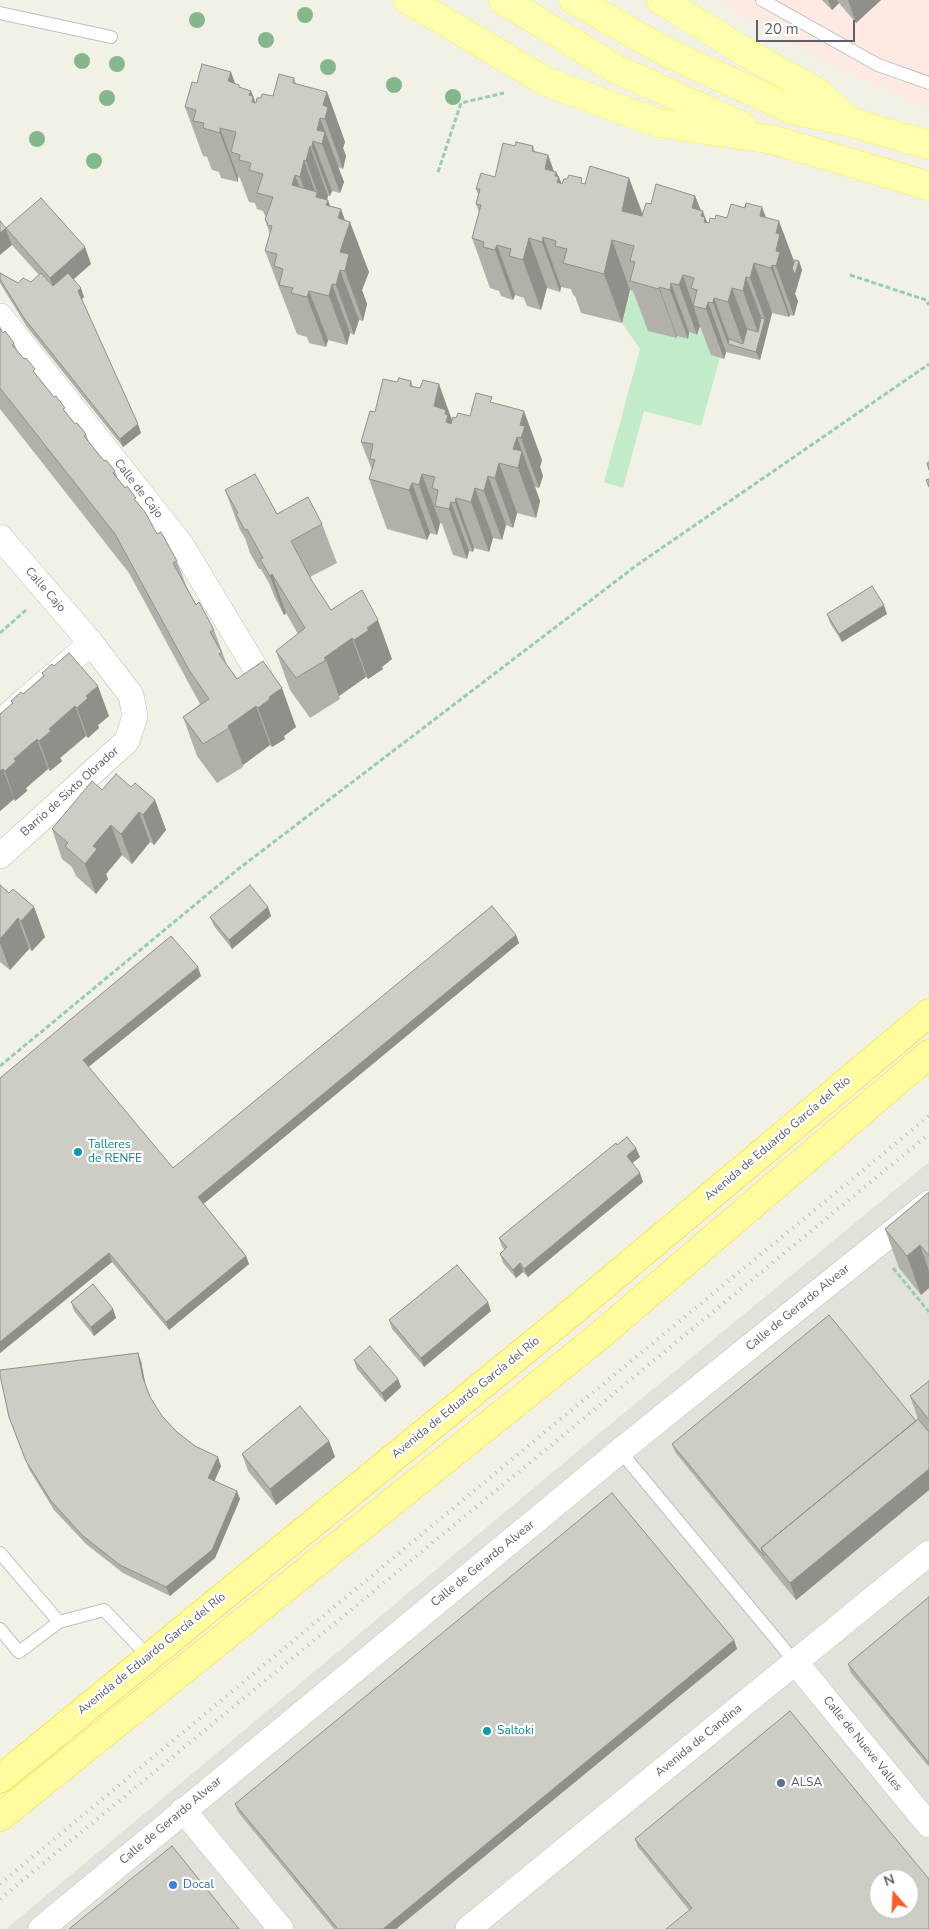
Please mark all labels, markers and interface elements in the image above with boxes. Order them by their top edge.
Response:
scale bar [759,10,858,42]
text: 20 m [764,19,799,39]
street label: Calle de Cajo [110,457,166,521]
street label: Calle Cajo [22,565,68,615]
street label: Barrio de Sixto Obrador [18,744,122,840]
street label: Avenida de Eduardo García del Río [702,1074,854,1204]
place label: Talleres de RENFE [88,1138,142,1166]
marker: Talleres de RENFE [72,1146,84,1158]
street label: Calle de Gerardo Alvear [743,1262,853,1354]
street label: Avenida de Eduardo García del Río [389,1334,543,1462]
street label: Calle de Gerardo Alvear [428,1518,538,1610]
street label: Avenida de Eduardo García del Río [75,1590,229,1718]
street label: Calle de Nueve Valles [819,1694,905,1794]
street label: Avenida de Candina [653,1702,745,1780]
place label: Saltoki [497,1724,534,1738]
marker: Saltoki [481,1725,493,1737]
street label: Calle de Gerardo Alvear [117,1774,225,1868]
place label: ALSA [791,1776,822,1790]
marker: ALSA [775,1777,787,1789]
north arrow [869,1869,919,1919]
text: N [881,1870,897,1891]
place label: Docal [183,1878,214,1892]
marker: Docal [167,1879,179,1891]

